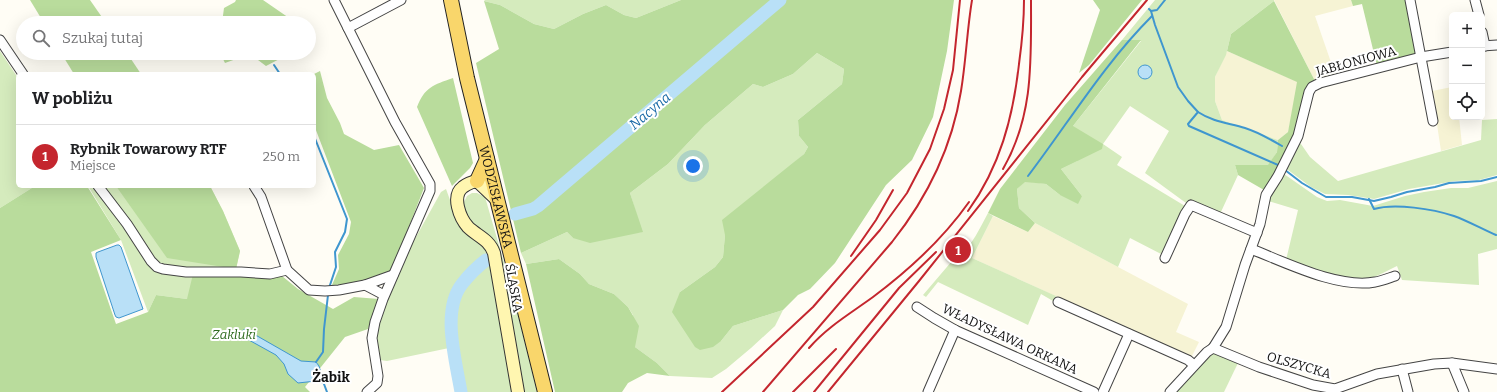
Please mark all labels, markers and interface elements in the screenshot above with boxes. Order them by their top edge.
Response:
map controls [1449,12,1485,120]
button: + [1449,12,1485,48]
search box [16,16,316,60]
icon: search [30,27,52,49]
text: Szukaj tutaj [62,29,143,47]
street label: JABŁONIOWA [1313,43,1398,79]
button: − [1449,48,1485,84]
button: locate [1449,84,1485,120]
text: W pobliżu [32,88,113,109]
water label: Nacyna [626,89,674,133]
text: Rybnik Towarowy RTF [70,140,227,158]
street label: WODZISŁAWSKA [477,144,517,250]
text: 1 [42,149,48,164]
text: 250 m [263,149,300,164]
your location [683,156,703,176]
text: Miejsce [70,158,116,173]
pin: 1 [945,235,971,265]
street label: ŚLĄSKA [502,262,526,314]
street label: WŁADYSŁAWA ORKANA [940,301,1081,377]
park label: Zakluki [212,327,256,342]
street label: OLSZYCKA [1265,349,1334,382]
district label: Żabik [312,368,350,386]

